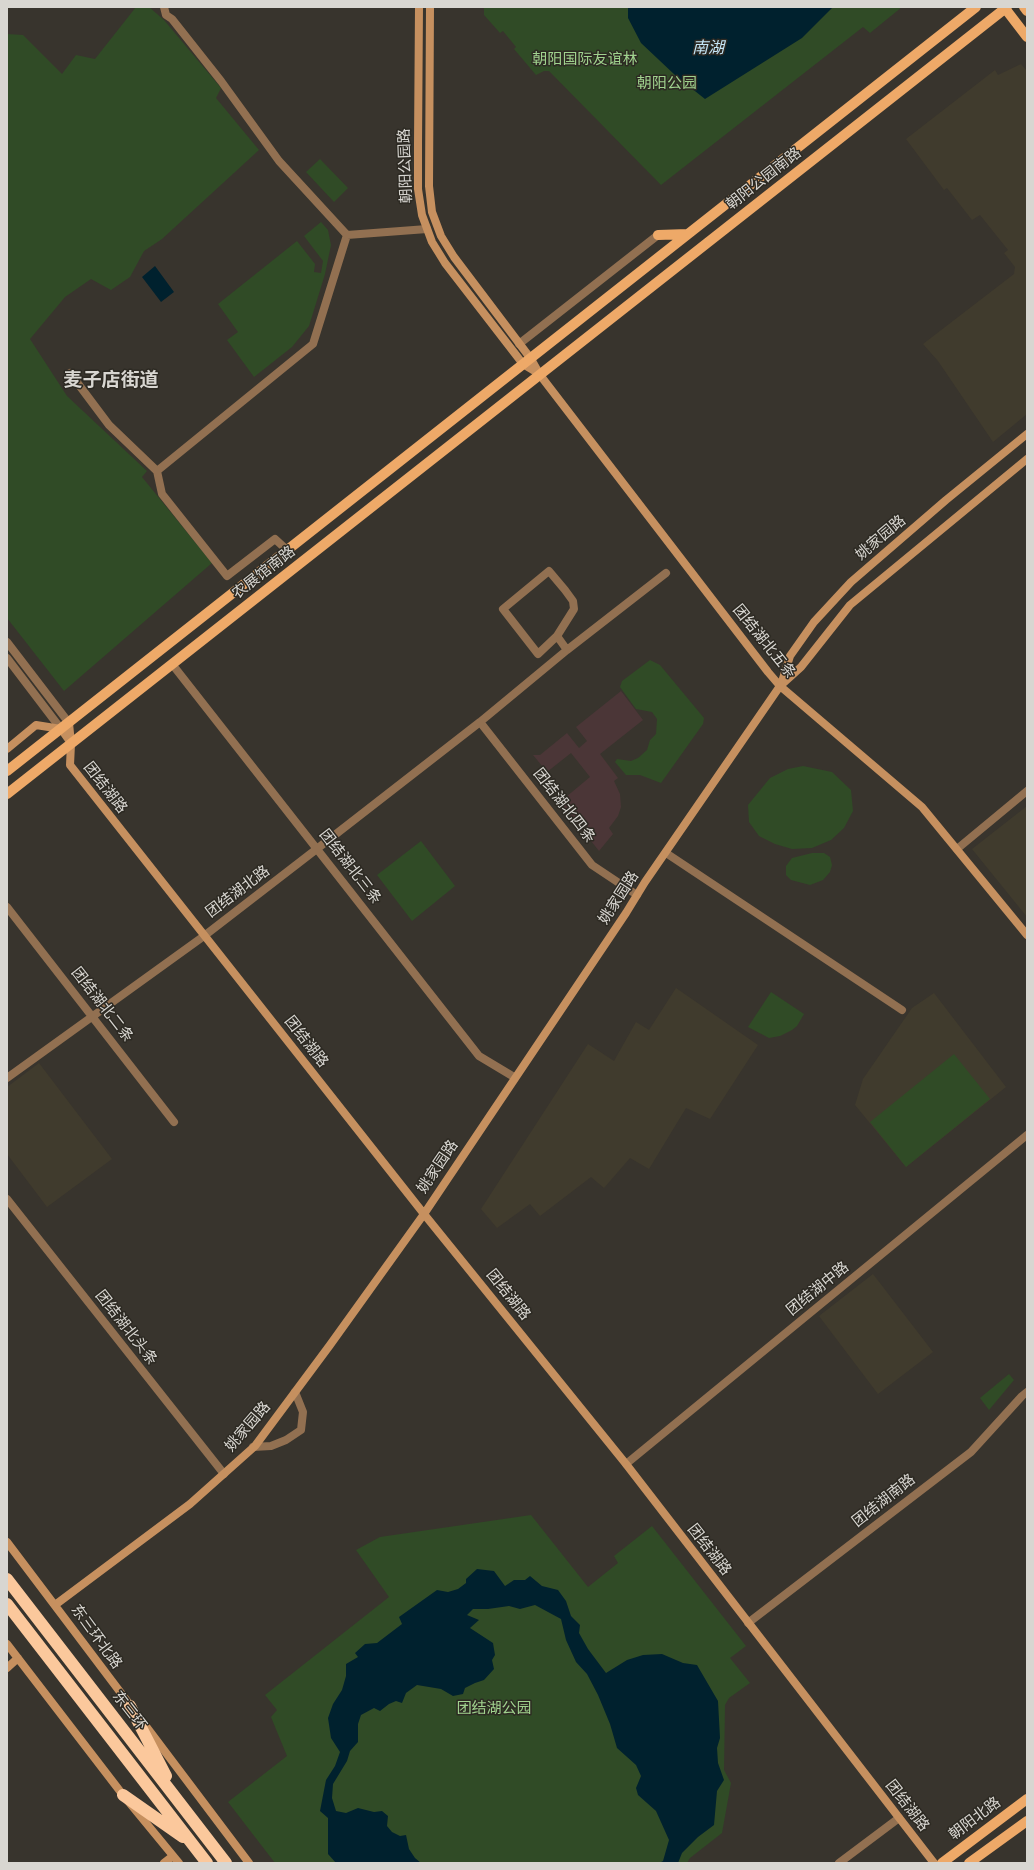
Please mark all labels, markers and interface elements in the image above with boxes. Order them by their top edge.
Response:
water label: 南湖 [692,39,724,59]
park label: 朝阳国际友谊林 [533,51,637,69]
park label: 朝阳公园 [637,75,697,93]
street label: 朝阳公园路 [396,128,416,204]
street label: 朝阳公园南路 [723,144,805,214]
district label: 麦子店街道 [64,370,158,392]
street label: 姚家园路 [852,512,910,564]
street label: 农展馆南路 [229,543,299,603]
street label: 团结湖北五条 [729,601,799,683]
street label: 团结湖路 [79,759,131,817]
street label: 团结湖北四条 [529,765,599,847]
street label: 团结湖北三条 [315,826,385,908]
street label: 团结湖北路 [203,862,273,922]
street label: 姚家园路 [595,868,643,928]
street label: 团结湖北二条 [67,964,137,1046]
street label: 团结湖路 [280,1013,332,1071]
street label: 姚家园路 [414,1137,462,1197]
street label: 团结湖中路 [783,1258,853,1320]
street label: 团结湖路 [482,1266,534,1324]
street label: 团结湖北头条 [91,1287,161,1369]
street label: 姚家园路 [222,1398,274,1456]
street label: 团结湖南路 [849,1471,919,1531]
street label: 团结湖路 [683,1521,735,1579]
street label: 东三环北路 [67,1601,125,1673]
street label: 东三环 [108,1688,150,1734]
park label: 团结湖公园 [457,1700,531,1718]
street label: 团结湖路 [881,1777,933,1835]
street label: 朝阳北路 [946,1794,1004,1844]

